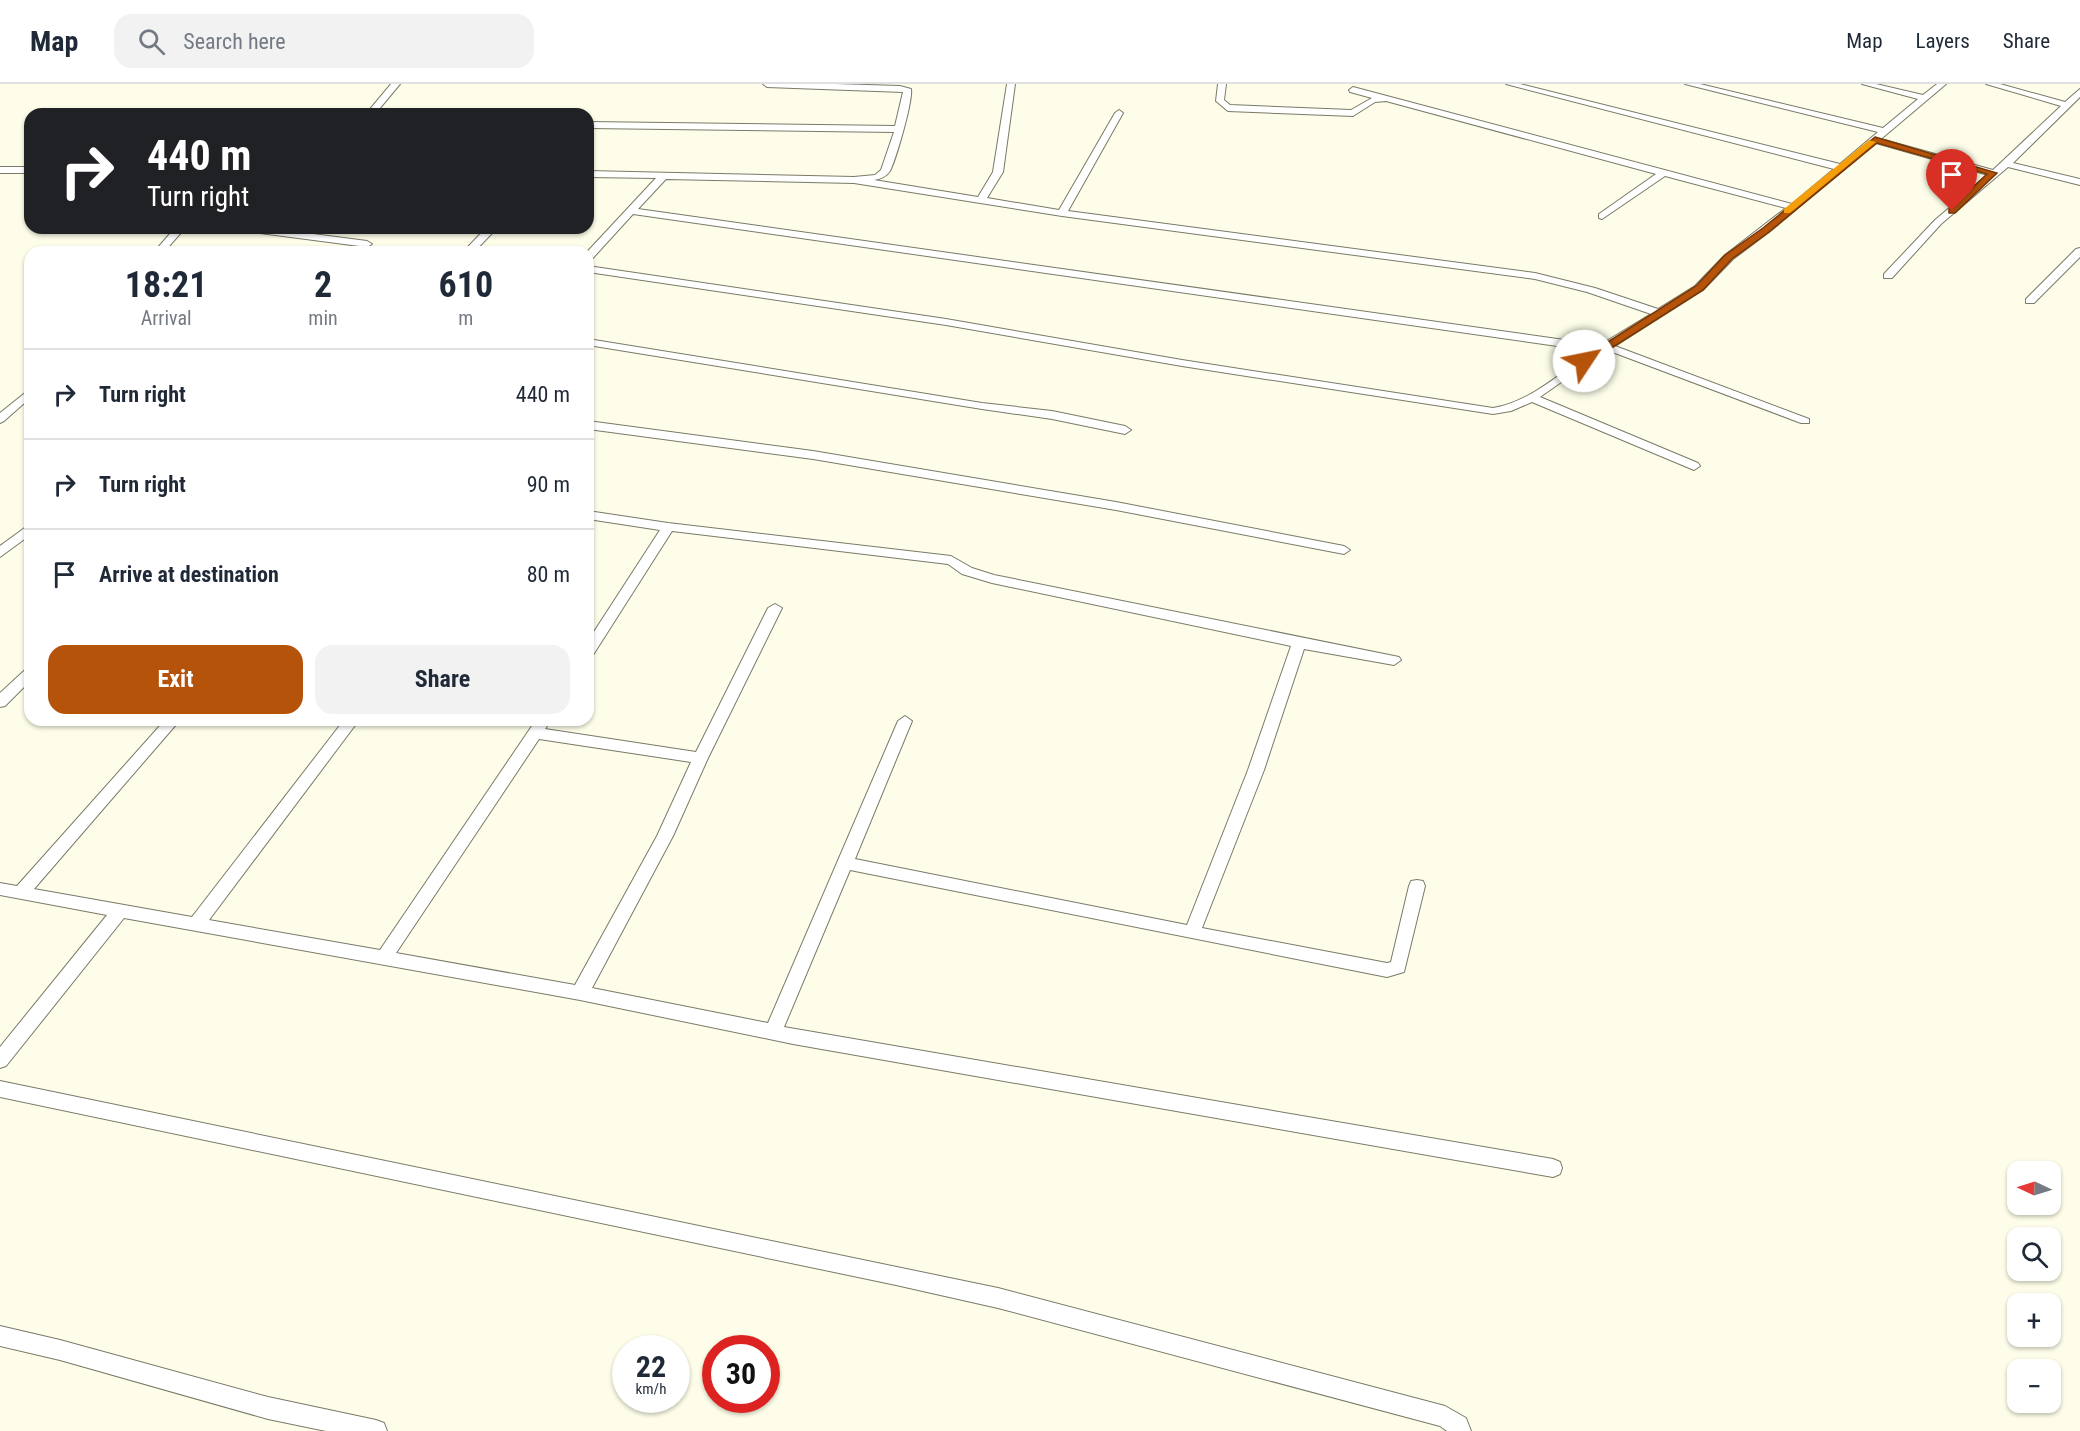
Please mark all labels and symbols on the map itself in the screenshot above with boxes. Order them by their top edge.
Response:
pin [1926,149,1977,211]
position arrow [1552,329,1616,393]
north arrow [2007,1161,2061,1215]
speed limit sign: 30 [702,1335,780,1413]

